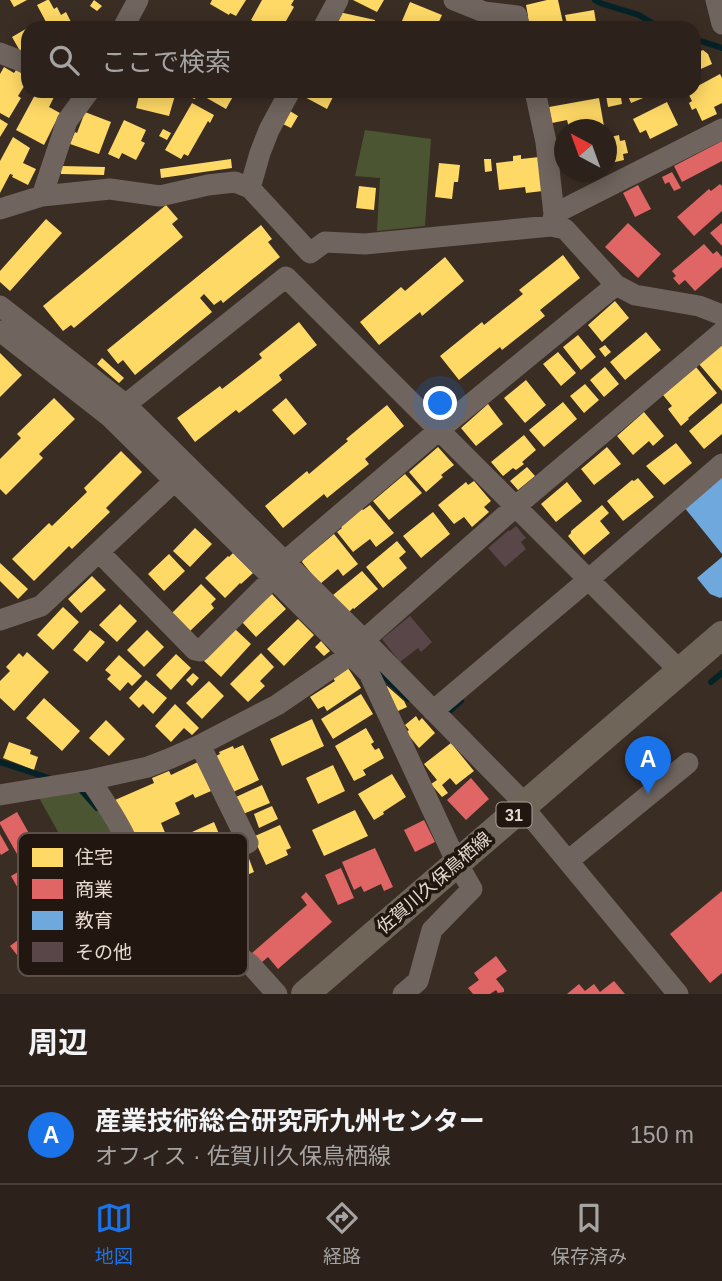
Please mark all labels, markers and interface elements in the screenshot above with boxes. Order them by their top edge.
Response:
search box [21,21,701,98]
icon: search [45,41,83,79]
text: ここで検索 [101,47,231,77]
north arrow [554,119,617,182]
your location [423,386,457,420]
pin: A [625,736,671,794]
road number: 31 [496,802,532,828]
street label: 佐賀川久保鳥栖線 [373,828,495,938]
legend [18,833,248,976]
text: 住宅 [75,847,113,868]
text: 商業 [75,879,113,900]
text: 教育 [75,910,113,931]
text: その他 [75,942,132,963]
text: 周辺 [28,1026,88,1059]
text: 産業技術総合研究所九州センター [95,1106,485,1136]
text: A [43,1122,59,1148]
text: 150 m [630,1122,694,1148]
text: オフィス · 佐賀川久保鳥栖線 [95,1143,391,1169]
tab: 地図 [95,1199,133,1268]
tab: 経路 [323,1199,361,1268]
tab: 保存済み [551,1199,627,1268]

